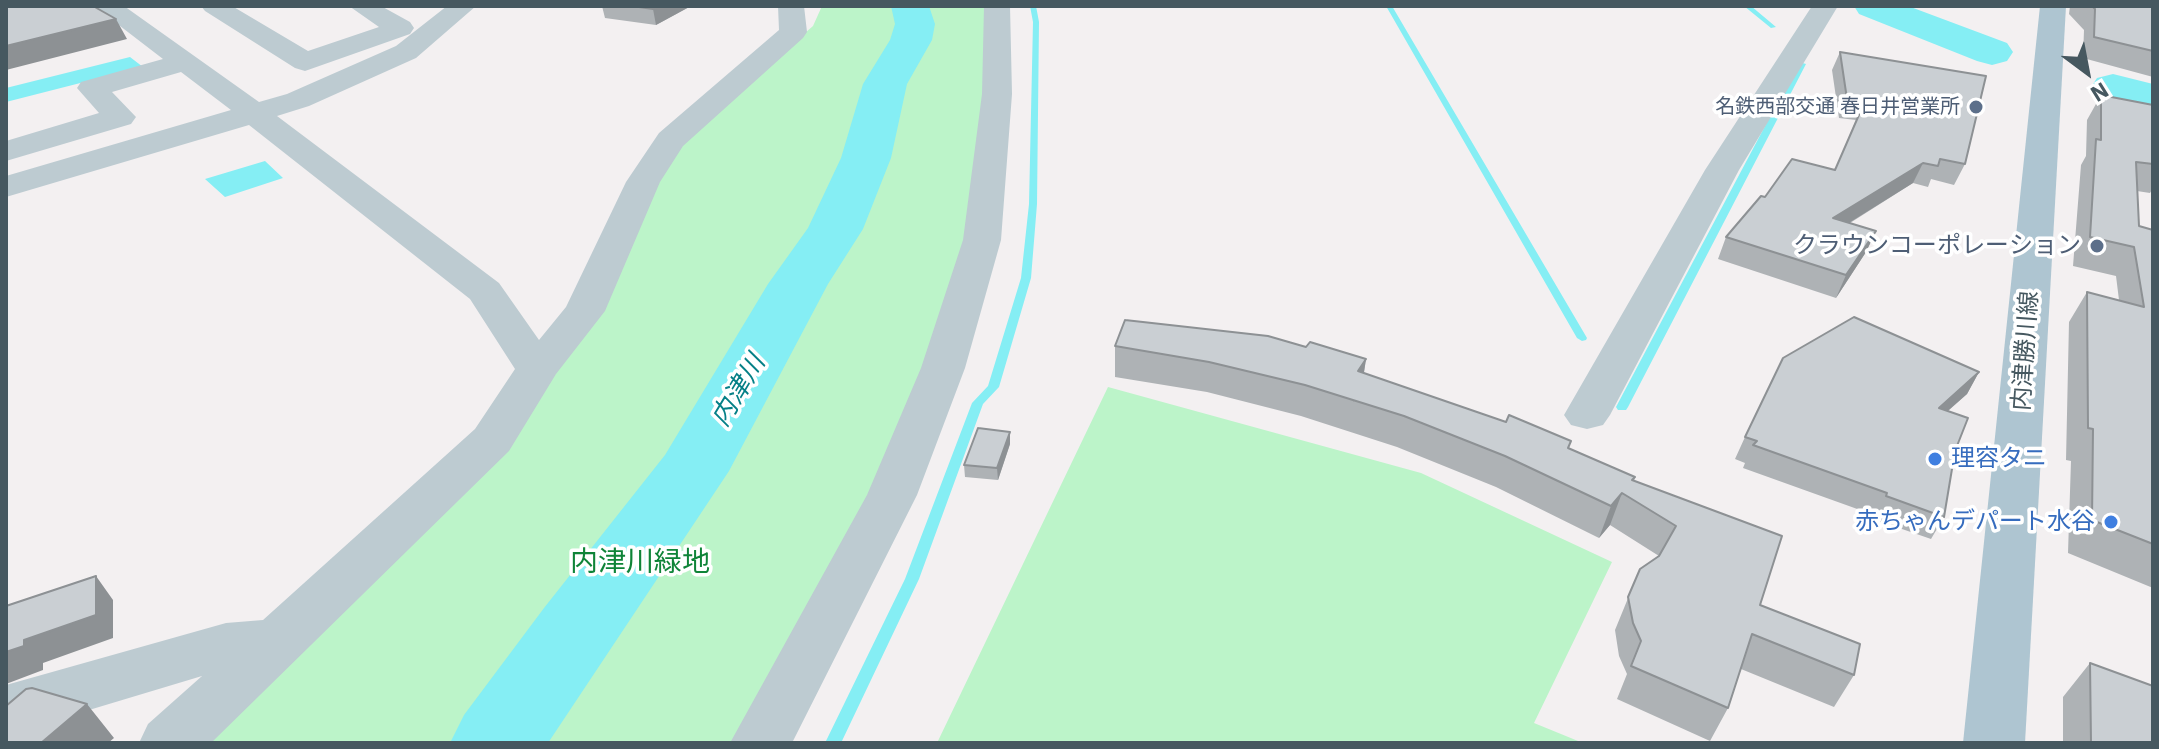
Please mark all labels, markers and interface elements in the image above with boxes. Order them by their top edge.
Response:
north arrow [2047,32,2127,112]
text: N [2086,76,2114,109]
place label: 名鉄西部交通 春日井営業所 [1715,95,1960,119]
marker: 名鉄西部交通 春日井営業所 [1967,98,1985,116]
place label: クラウンコーポレーション [1793,232,2081,260]
marker: クラウンコーポレーション [2088,237,2106,255]
street label: 内津勝川線 [2007,290,2045,412]
water label: 内津川 [706,350,772,432]
place label: 理容タニ [1951,445,2047,473]
marker: 理容タニ [1926,450,1944,468]
place label: 赤ちゃんデパート水谷 [1855,508,2095,536]
marker: 赤ちゃんデパート水谷 [2102,513,2120,531]
park label: 内津川緑地 [570,546,710,580]

